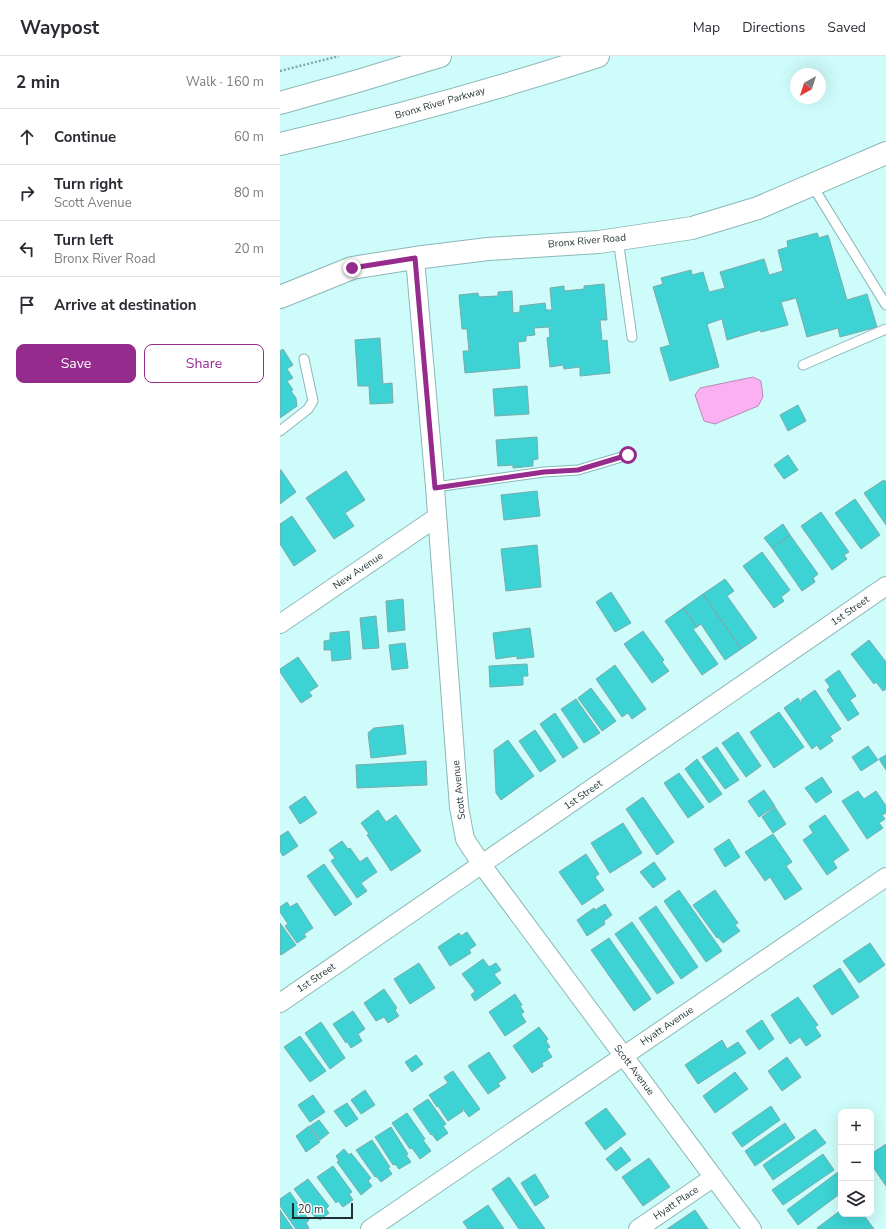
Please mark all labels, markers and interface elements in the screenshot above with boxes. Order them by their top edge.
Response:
text: Waypost [20,15,99,41]
text: Map [693,18,720,37]
text: Directions [742,18,805,37]
text: Saved [827,18,866,37]
north arrow [790,68,826,104]
text: 2 min [16,71,60,94]
text: Walk · 160 m [186,73,264,91]
street label: Bronx River Parkway [393,83,488,123]
icon: ahead [16,126,38,148]
text: Continue [54,127,116,147]
text: 60 m [234,128,264,146]
text: Turn right [54,174,123,194]
icon: right [16,182,38,204]
text: 80 m [234,184,264,202]
text: Scott Avenue [54,194,132,212]
text: Turn left [54,230,113,250]
street label: Bronx River Road [547,231,627,251]
icon: left [16,238,38,260]
text: 20 m [234,240,264,258]
text: Bronx River Road [54,250,156,268]
route end [343,259,361,277]
icon: arrive [16,294,38,316]
text: Arrive at destination [54,295,197,315]
button: Save [16,344,136,383]
button: Share [144,344,264,383]
route start [619,446,637,464]
street label: New Avenue [330,549,386,593]
street label: 1st Street [828,592,872,629]
street label: Scott Avenue [449,760,469,820]
street label: 1st Street [561,776,605,813]
street label: 1st Street [294,960,339,996]
street label: Hyatt Avenue [638,1003,696,1049]
street label: Scott Avenue [610,1042,658,1098]
map controls [838,1109,874,1217]
button: + [838,1109,874,1145]
button: − [838,1145,874,1181]
button: layers [838,1181,874,1217]
street label: Hyatt Place [651,1183,701,1223]
scale bar [292,1201,353,1220]
text: 20 m [298,1202,323,1217]

